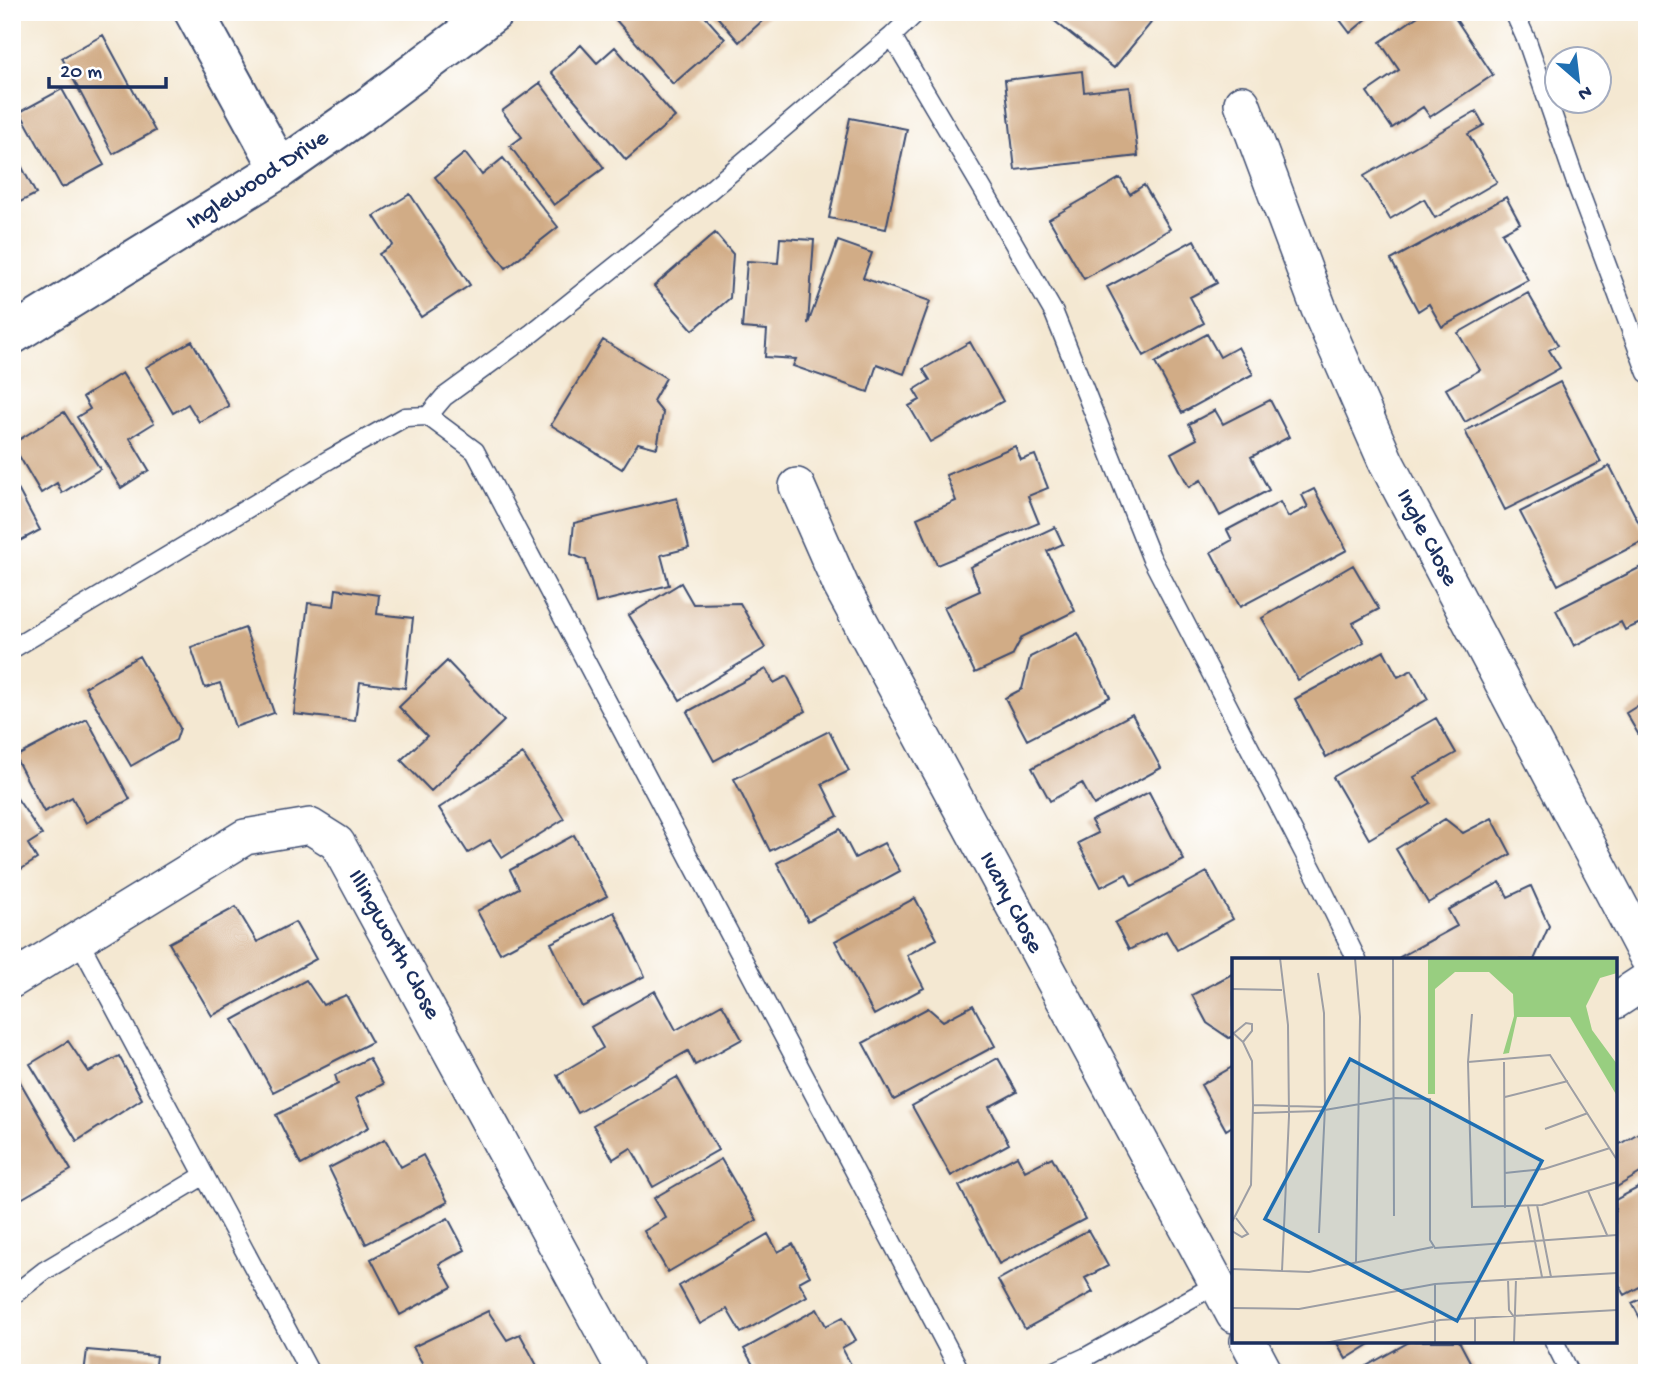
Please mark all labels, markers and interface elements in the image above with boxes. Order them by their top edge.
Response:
scale bar [49,46,166,90]
north arrow [1544,46,1614,116]
text: 20 m [60,61,102,86]
text: N [1573,79,1595,105]
street label: Inglewood Drive [181,124,335,238]
street label: Ingle Close [1388,484,1464,592]
street label: Ivany Close [971,847,1049,959]
street label: Illingworth Close [340,865,446,1025]
inset map [1232,958,1617,1343]

